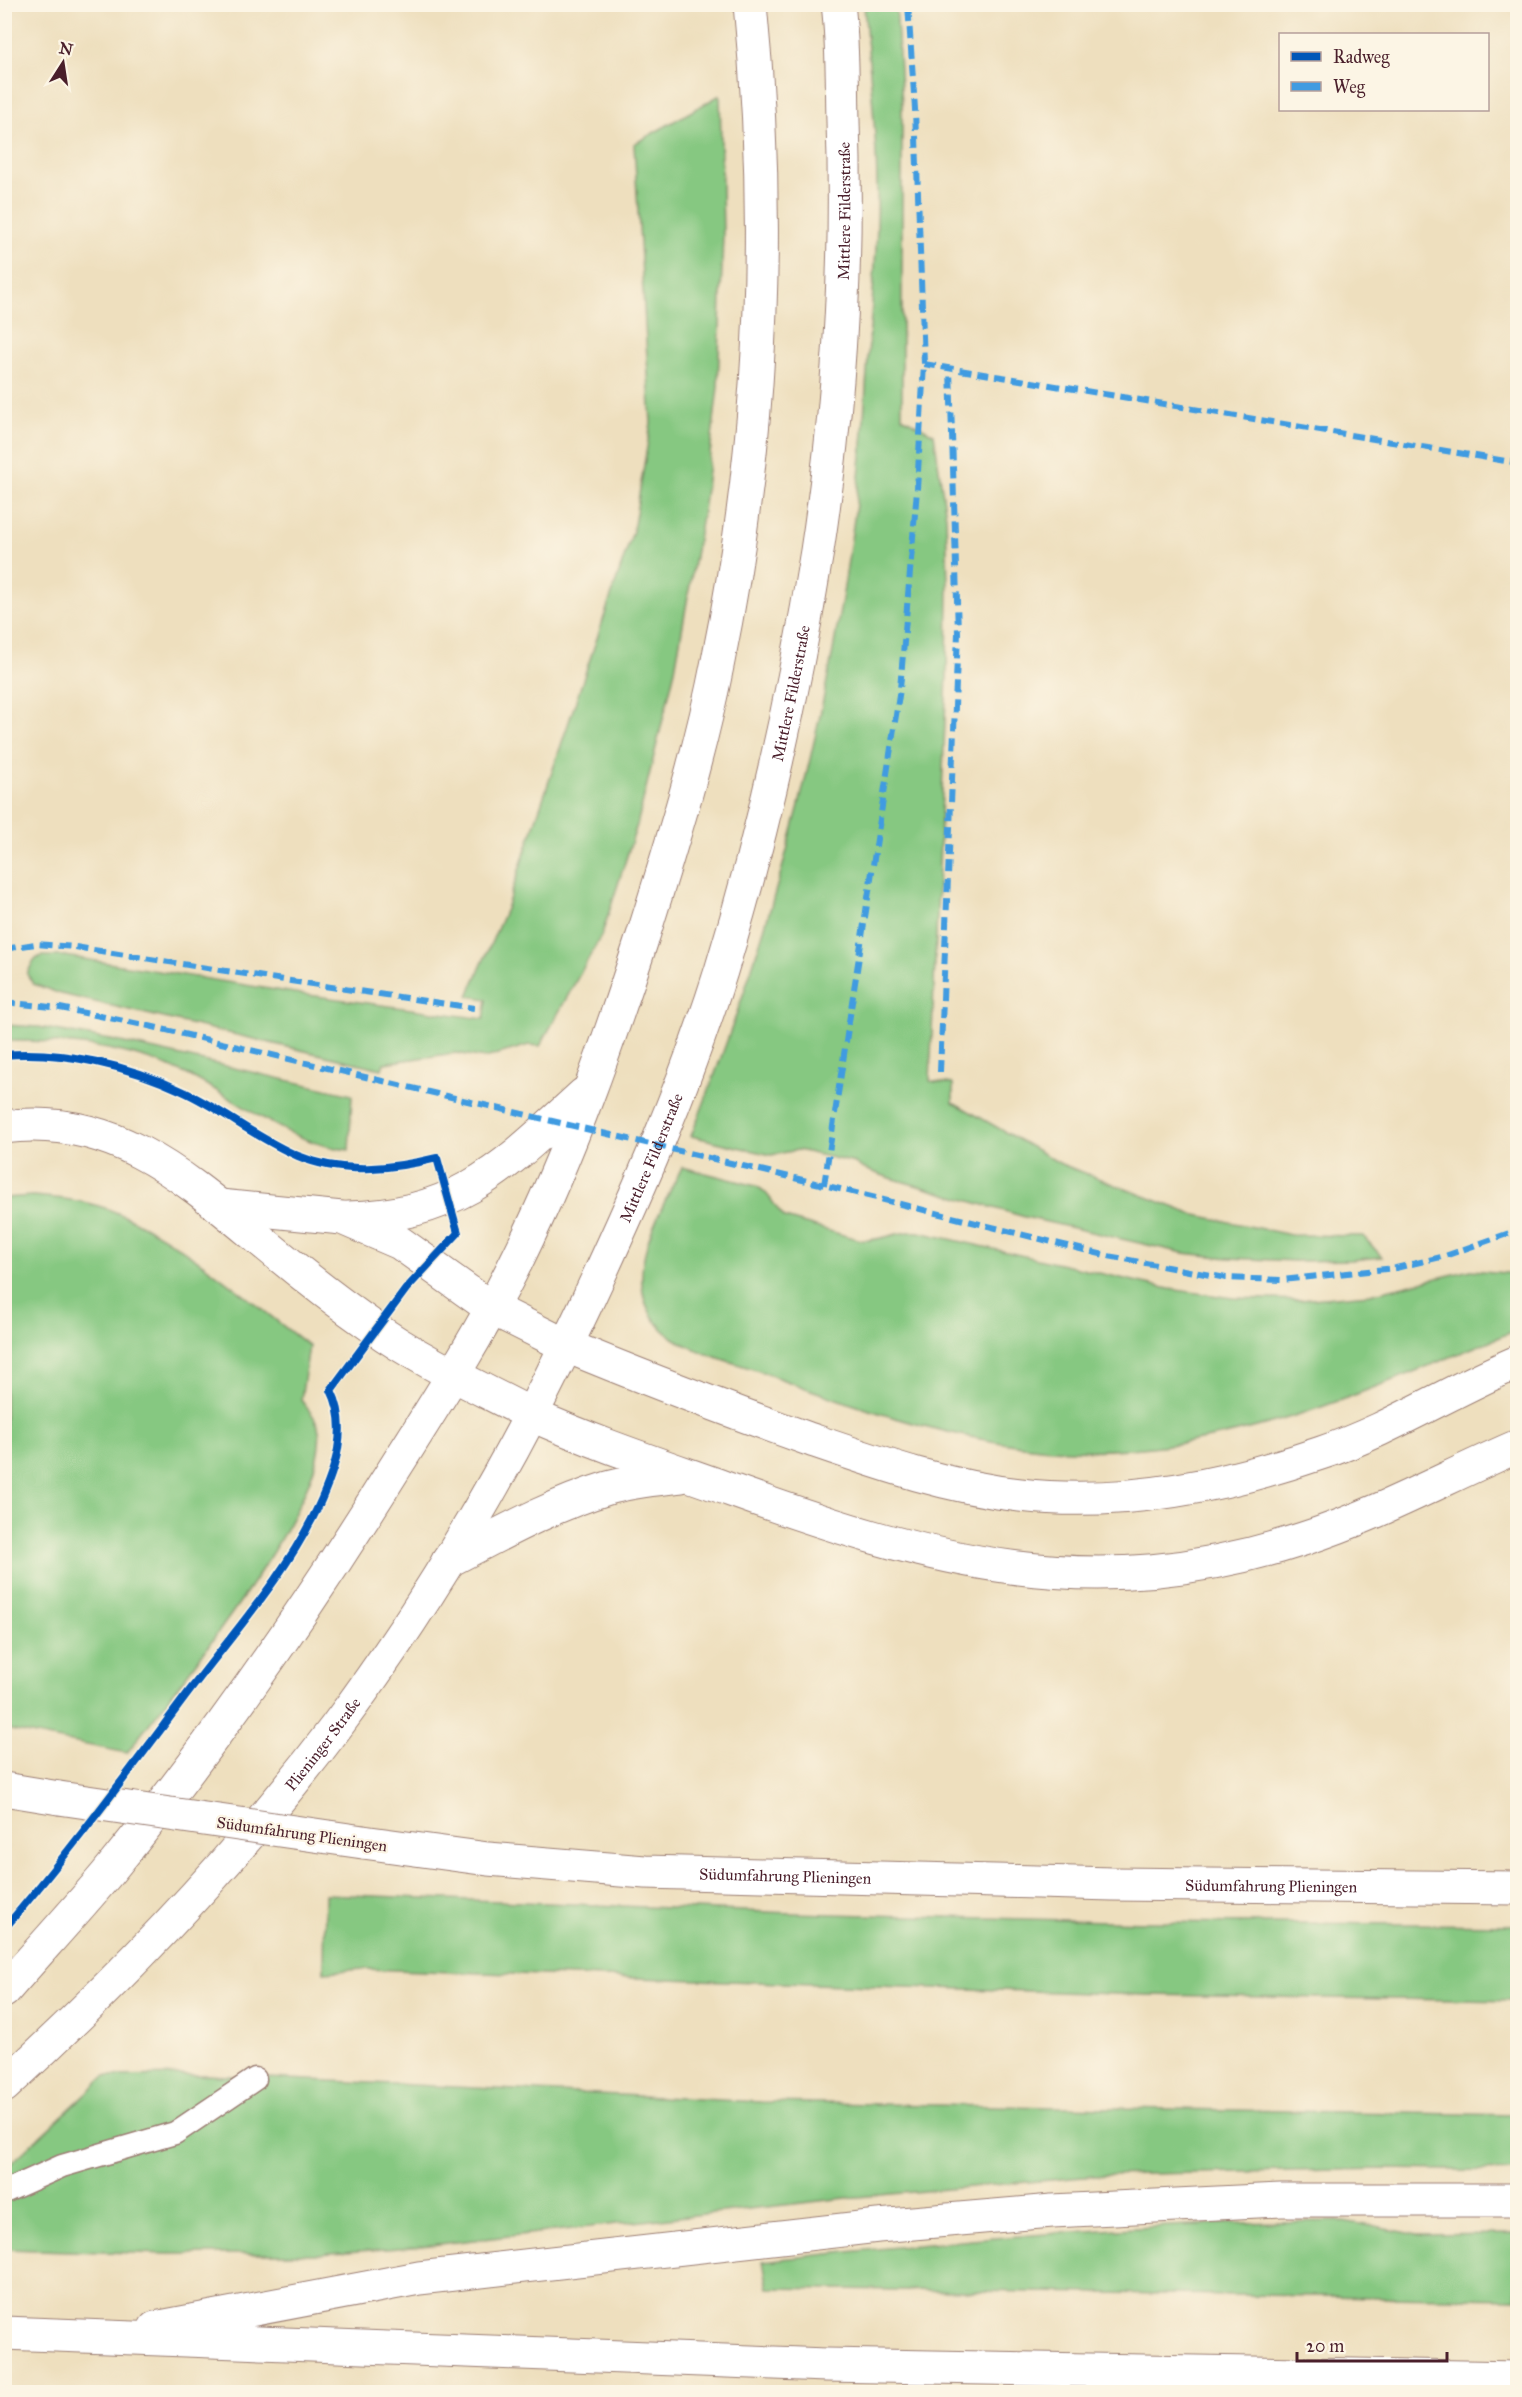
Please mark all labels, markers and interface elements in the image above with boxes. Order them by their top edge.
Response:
north arrow [33,33,93,93]
legend [1279,33,1489,111]
text: N [57,38,75,60]
text: Radweg [1333,46,1390,69]
text: Weg [1333,76,1366,99]
street label: Mittlere Filderstraße [833,141,854,280]
street label: Mittlere Filderstraße [767,623,814,763]
street label: Mittlere Filderstraße [615,1090,687,1225]
street label: Plieninger Straße [281,1693,364,1794]
street label: Südumfahrung Plieningen [215,1813,389,1856]
street label: Südumfahrung Plieningen [699,1864,872,1888]
street label: Südumfahrung Plieningen [1185,1875,1358,1897]
scale bar [1297,2325,1447,2363]
text: 20 m [1306,2335,1344,2357]

